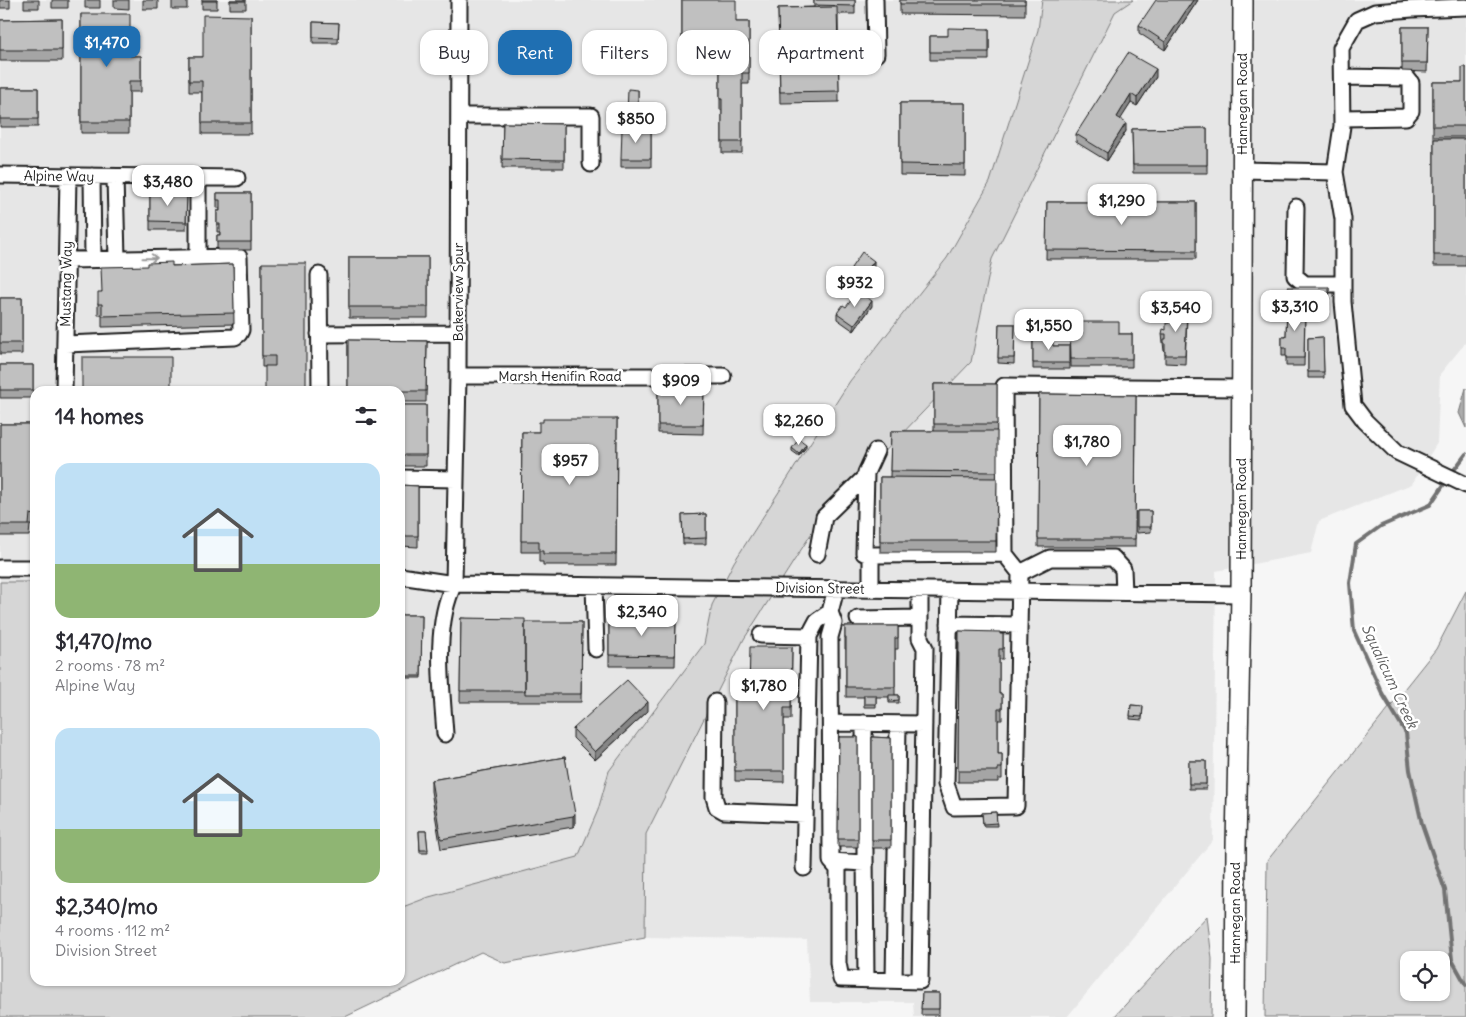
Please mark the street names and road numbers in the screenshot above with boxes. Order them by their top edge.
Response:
street label: Hannegan Road [1233,53,1251,155]
street label: Alpine Way [24,166,94,186]
street label: Mustang Way [56,241,76,327]
street label: Bakerview Spur [449,242,467,341]
street label: Marsh Henifin Road [498,367,622,385]
street label: Hannegan Road [1232,458,1250,560]
street label: Division Street [775,578,865,598]
street label: Hannegan Road [1226,862,1244,964]

